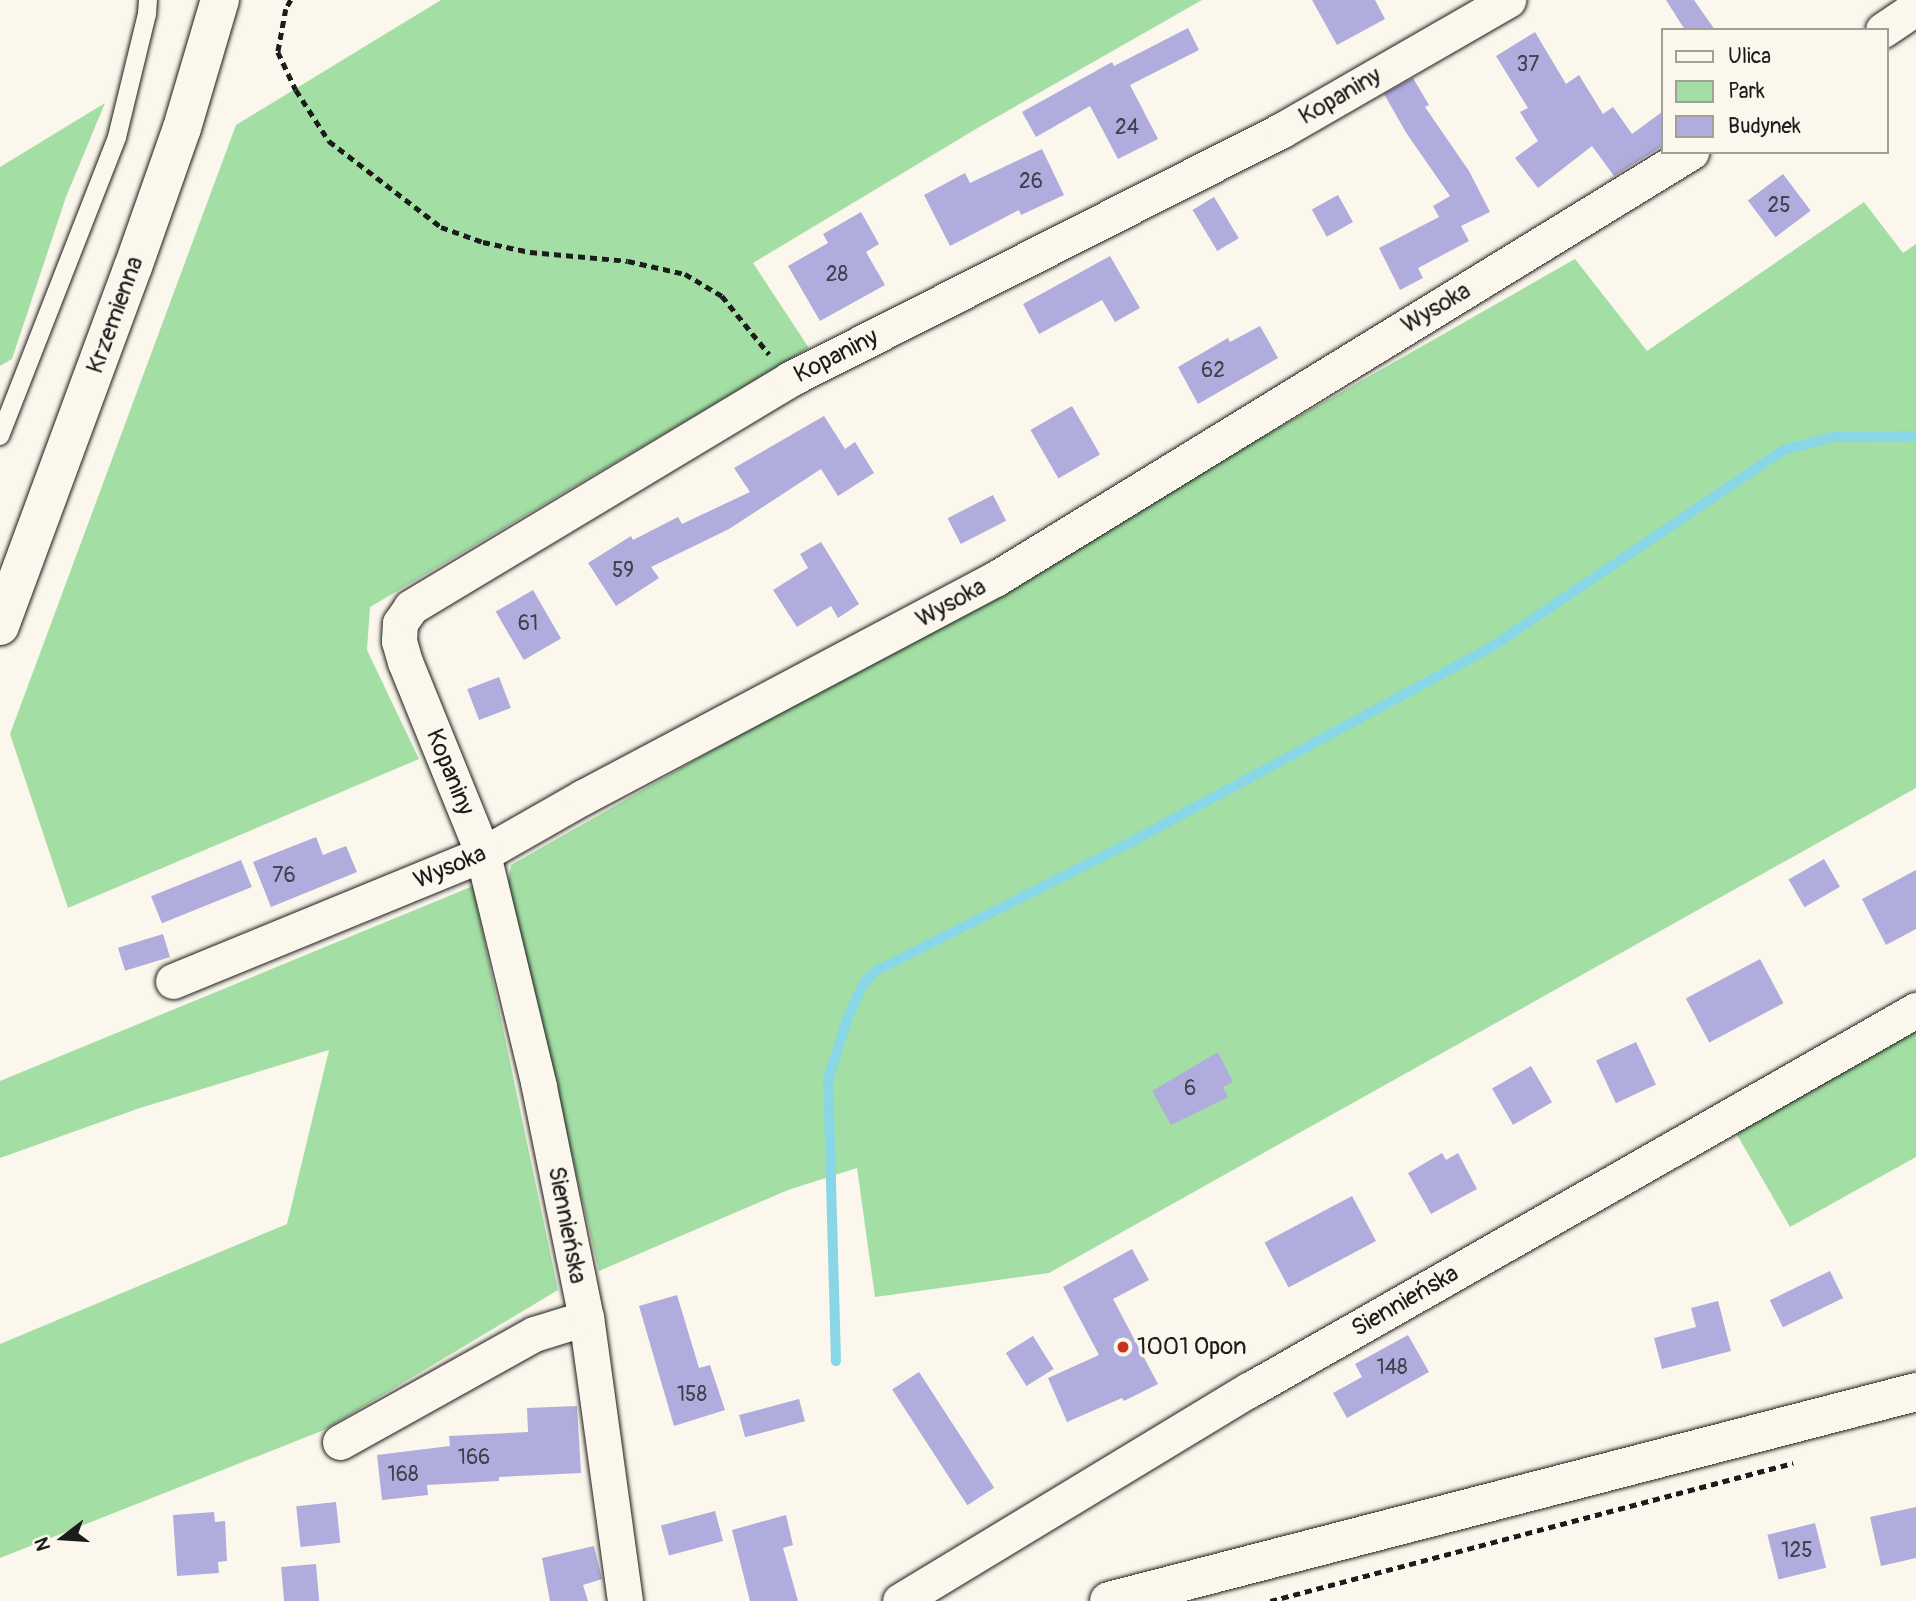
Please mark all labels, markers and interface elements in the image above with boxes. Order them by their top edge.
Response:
legend [1660,28,1888,154]
text: Ulica [1728,43,1771,70]
house number: 37 [1517,52,1539,78]
street label: Kopaniny [1294,61,1386,131]
text: Park [1728,78,1765,105]
text: Budynek [1728,113,1801,140]
house number: 24 [1115,115,1139,141]
house number: 26 [1019,169,1043,195]
house number: 25 [1767,193,1791,219]
street label: Krzemienna [81,253,149,377]
house number: 28 [826,262,848,288]
street label: Wysoka [1396,276,1476,340]
street label: Kopaniny [789,323,883,389]
house number: 62 [1201,358,1225,384]
house number: 59 [612,558,634,584]
street label: Wysoka [911,572,991,634]
house number: 61 [518,611,538,637]
street label: Kopaniny [420,725,480,819]
street label: Wysoka [410,839,490,895]
house number: 76 [272,863,296,889]
house number: 6 [1184,1076,1196,1102]
street label: Siennieńska [542,1164,592,1286]
street label: Siennieńska [1346,1259,1464,1343]
place label: 1001 Opon [1137,1333,1247,1361]
marker: 1001 Opon [1115,1339,1131,1355]
house number: 148 [1377,1355,1407,1381]
house number: 158 [677,1382,707,1408]
house number: 166 [458,1445,490,1471]
house number: 168 [387,1462,419,1488]
north arrow [28,1503,98,1573]
text: N [30,1534,56,1554]
house number: 125 [1781,1538,1813,1564]

